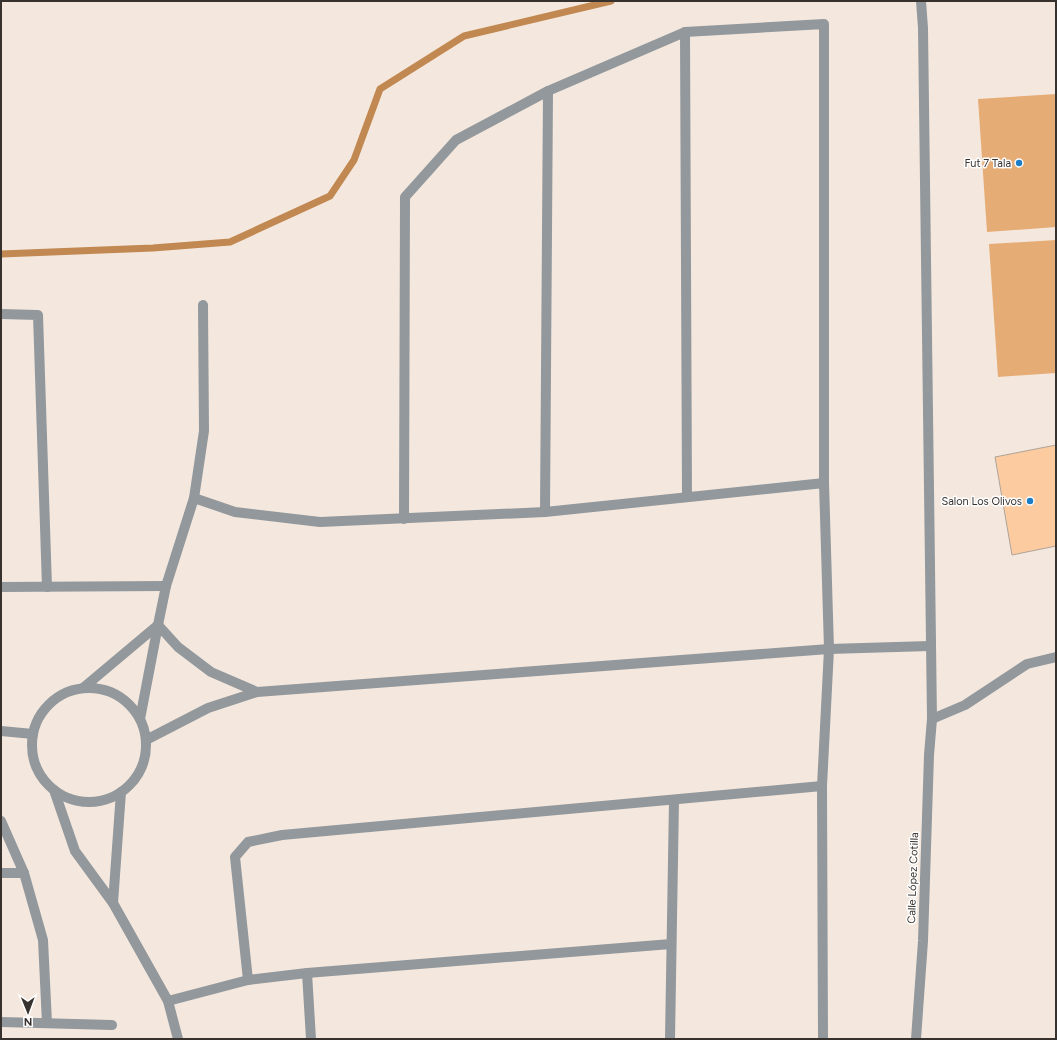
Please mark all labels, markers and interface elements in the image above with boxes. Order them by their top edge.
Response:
place label: Fut 7 Tala [964,157,1011,170]
marker: Fut 7 Tala [1014,158,1024,168]
place label: Salon Los Olivos [941,495,1022,508]
marker: Salon Los Olivos [1025,496,1035,506]
street label: Calle López Cotilla [905,832,921,924]
north arrow [8,992,48,1032]
text: N [24,1015,33,1028]

